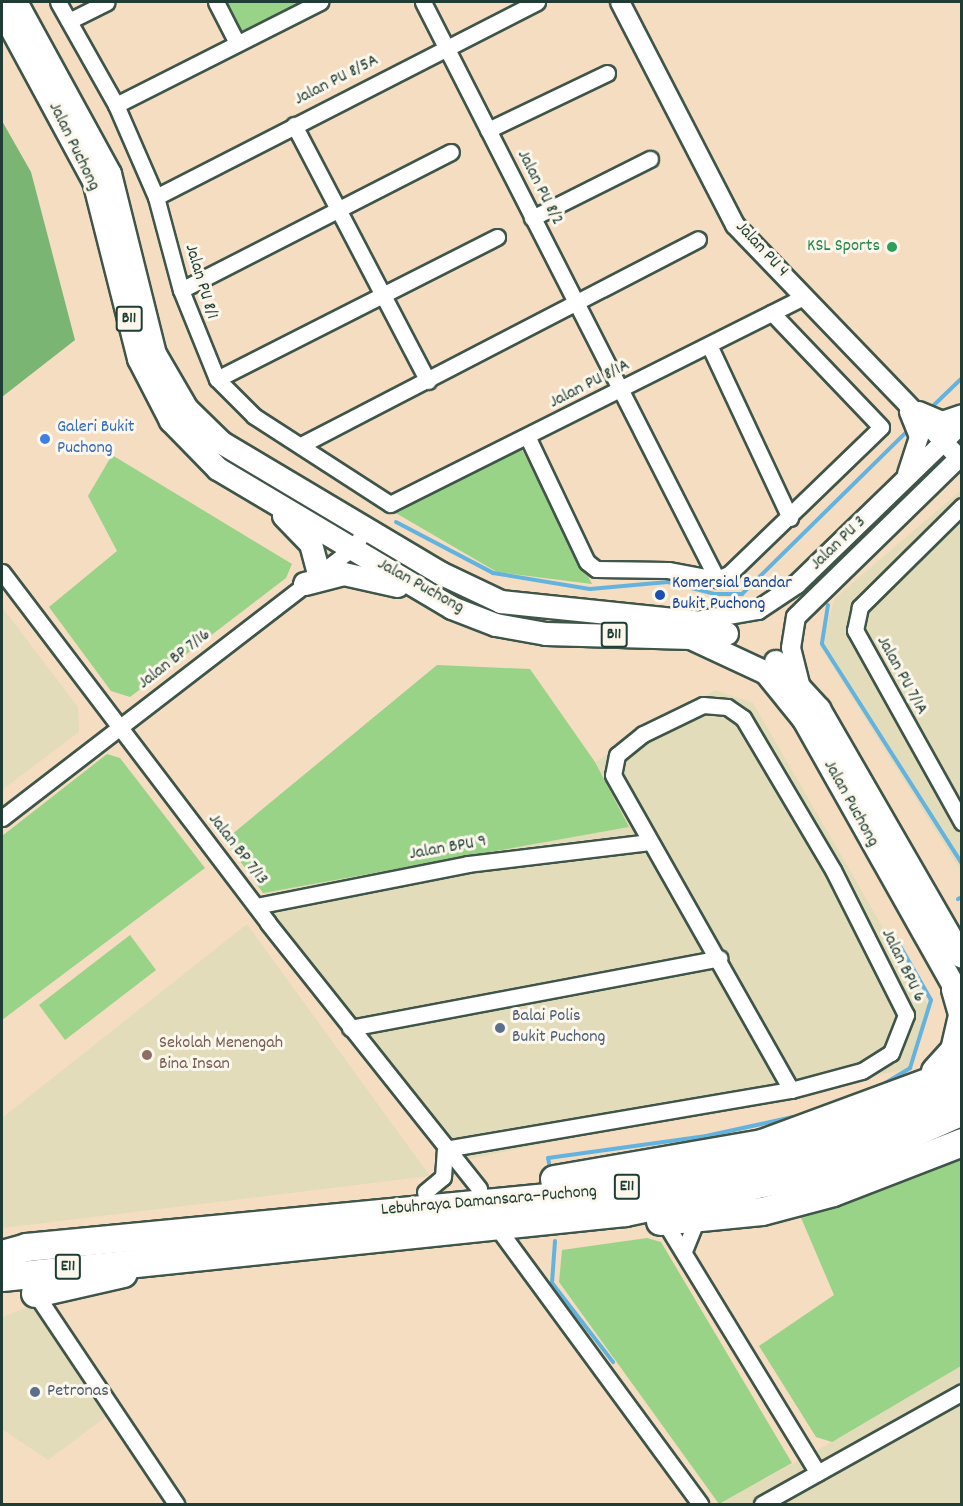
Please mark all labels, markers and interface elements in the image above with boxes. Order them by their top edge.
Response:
street label: Jalan PU 8/5A [291,51,383,111]
street label: Jalan Puchong [42,99,104,195]
street label: Jalan PU 8/2 [511,147,567,229]
street label: Jalan PU 4 [730,218,792,282]
place label: KSL Sports [807,236,880,258]
marker: KSL Sports [885,240,899,254]
street label: Jalan PU 8/1 [178,242,222,322]
road number: B11 [116,306,142,332]
street label: Jalan PU 8/1A [546,356,634,414]
place label: Galeri Bukit Puchong [57,418,134,460]
marker: Galeri Bukit Puchong [38,432,52,446]
street label: Jalan PU 3 [807,512,871,576]
street label: Jalan Puchong [373,554,467,620]
place label: Komersial Bandar Bukit Puchong [672,574,792,616]
marker: Komersial Bandar Bukit Puchong [653,588,667,602]
road number: B11 [600,622,628,648]
street label: Jalan BP 7/16 [135,625,215,695]
street label: Jalan PU 7/1A [870,633,932,719]
street label: Jalan Puchong [817,757,883,851]
street label: Jalan BP 7/13 [202,810,272,890]
street label: Jalan BPU 9 [408,832,488,866]
street label: Jalan BPU 6 [875,926,929,1006]
place label: Balai Polis Bukit Puchong [512,1007,605,1050]
marker: Balai Polis Bukit Puchong [493,1021,507,1035]
place label: Sekolah Menengah Bina Insan [159,1034,283,1076]
marker: Sekolah Menengah Bina Insan [140,1048,154,1062]
road number: E11 [614,1174,640,1200]
street label: Lebuhraya Damansara–Puchong [380,1182,598,1222]
road number: E11 [54,1254,82,1280]
place label: Petronas [47,1381,109,1403]
marker: Petronas [28,1385,42,1399]

